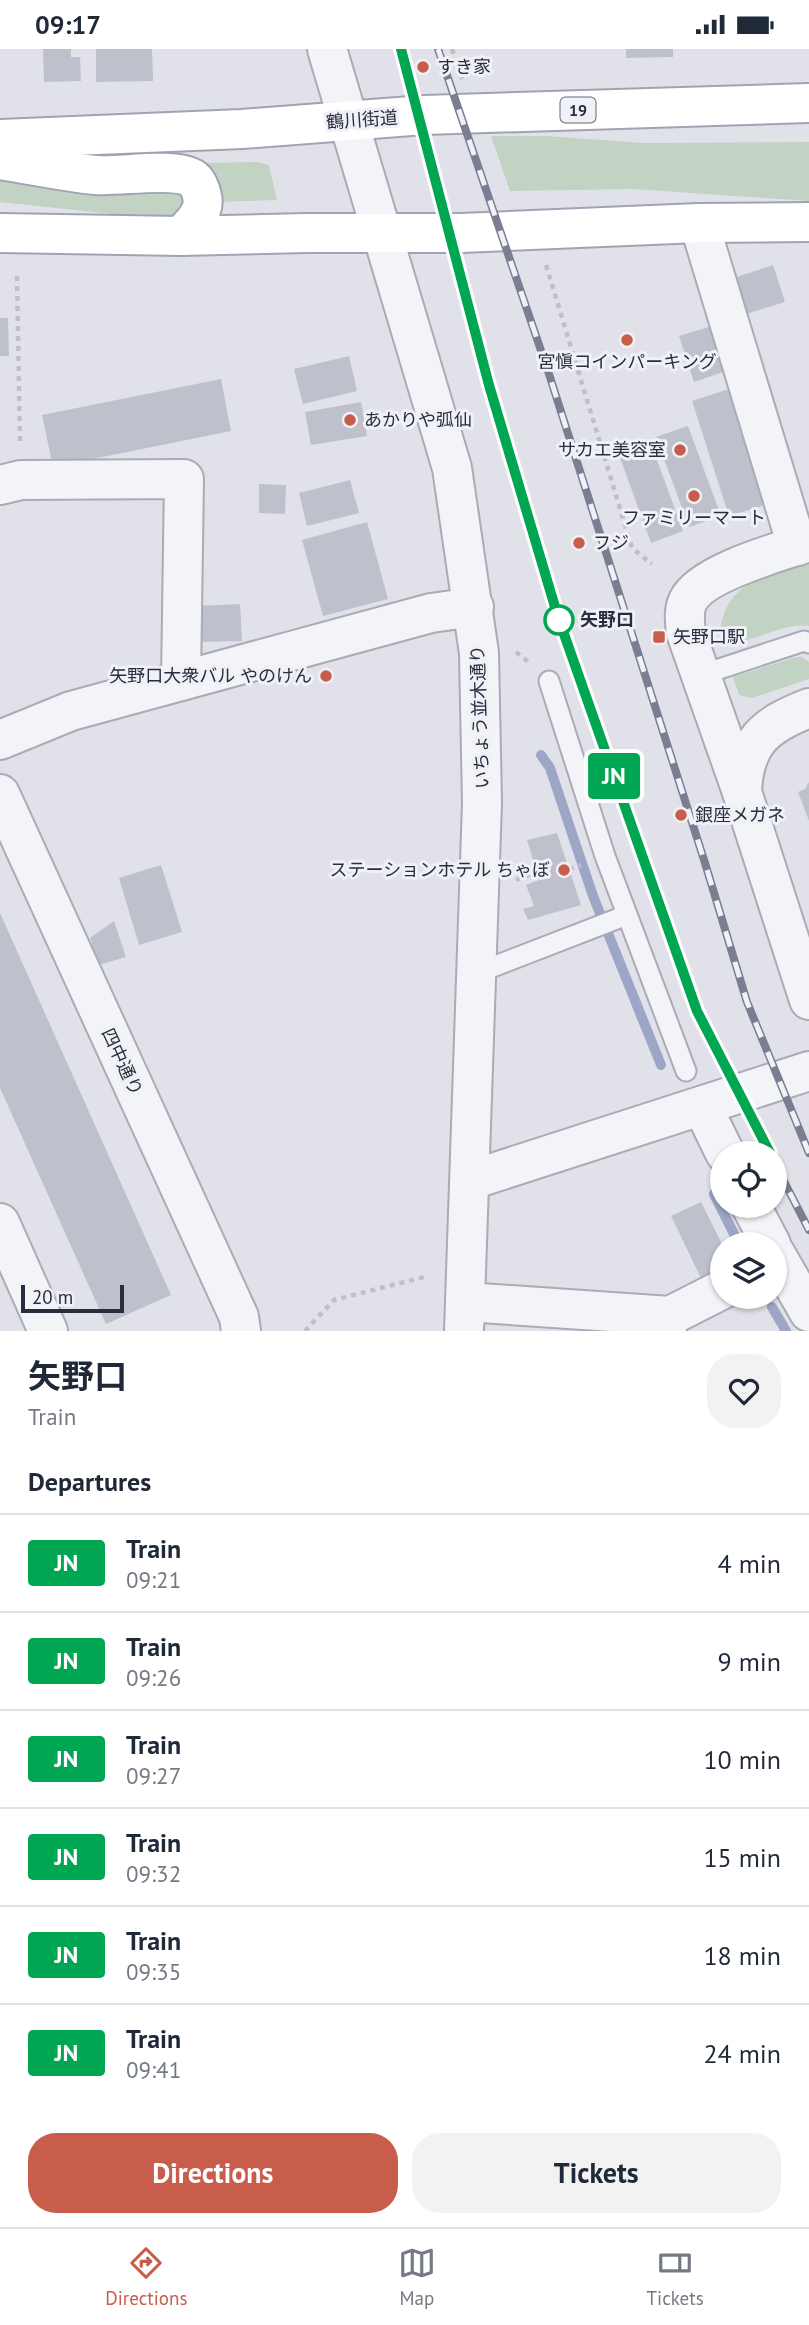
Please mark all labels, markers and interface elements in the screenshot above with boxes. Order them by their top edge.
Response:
text: 09:17 [35,8,101,41]
place label: すき家 [437,55,491,78]
marker: すき家 [415,59,431,75]
road number: 19 [560,97,596,123]
street label: 鶴川街道 [325,106,399,133]
marker: 宮愼コインパーキング [619,332,635,348]
place label: 宮愼コインパーキング [537,350,717,373]
place label: あかりや弧仙 [364,408,472,431]
marker: あかりや弧仙 [342,412,358,428]
place label: サカエ美容室 [558,438,666,461]
marker: サカエ美容室 [672,442,688,458]
marker: ファミリーマート [686,488,702,504]
place label: ファミリーマート [622,506,766,529]
place label: フジ [593,531,629,554]
marker: フジ [571,535,587,551]
marker: 矢野口 [544,605,574,635]
place label: 矢野口 [580,608,634,631]
place label: 矢野口駅 [673,625,745,648]
marker: 矢野口駅 [651,629,667,645]
street label: いちょう並木通り [465,645,494,789]
place label: 矢野口大衆バル やのけん [109,664,312,687]
marker: 矢野口大衆バル やのけん [318,668,334,684]
line badge: JN [582,753,646,799]
text: JN [602,760,626,791]
place label: 銀座メガネ [695,803,785,826]
marker: 銀座メガネ [673,807,689,823]
place label: ステーションホテル ちゃぼ [330,858,550,881]
marker: ステーションホテル ちゃぼ [556,862,572,878]
street label: 四中通り [97,1024,148,1099]
map controls [710,1141,787,1309]
button: locate [710,1141,787,1218]
button: layers [710,1232,787,1309]
scale bar [21,1282,124,1314]
text: 20 m [32,1285,73,1309]
text: 矢野口 [28,1354,127,1397]
button: heart [707,1354,781,1428]
text: Train [28,1402,76,1431]
text: Departures [28,1465,151,1498]
text: Train [126,1532,181,1565]
text: JN [55,1547,78,1578]
text: 4 min [718,1547,781,1580]
text: 09:21 [126,1565,181,1594]
text: Train [126,1630,181,1663]
text: JN [55,1645,78,1676]
text: 9 min [718,1645,781,1678]
text: 09:26 [126,1663,181,1692]
text: Train [126,1728,181,1761]
text: JN [55,1743,78,1774]
text: 10 min [703,1743,781,1776]
text: 09:27 [126,1761,181,1790]
text: Train [126,1826,181,1859]
text: JN [55,1841,78,1872]
text: 15 min [703,1841,781,1874]
text: 09:32 [126,1859,181,1888]
text: Train [126,1924,181,1957]
text: JN [55,1939,78,1970]
text: 18 min [703,1939,781,1972]
text: 09:35 [126,1957,181,1986]
text: Train [126,2022,181,2055]
text: JN [55,2037,78,2068]
text: 24 min [703,2037,781,2070]
text: 09:41 [126,2055,181,2084]
button: Directions [28,2133,398,2213]
button: Tickets [412,2133,781,2213]
tab: Directions [105,2244,187,2310]
tab: Map [398,2244,436,2310]
tab: Tickets [647,2244,704,2310]

